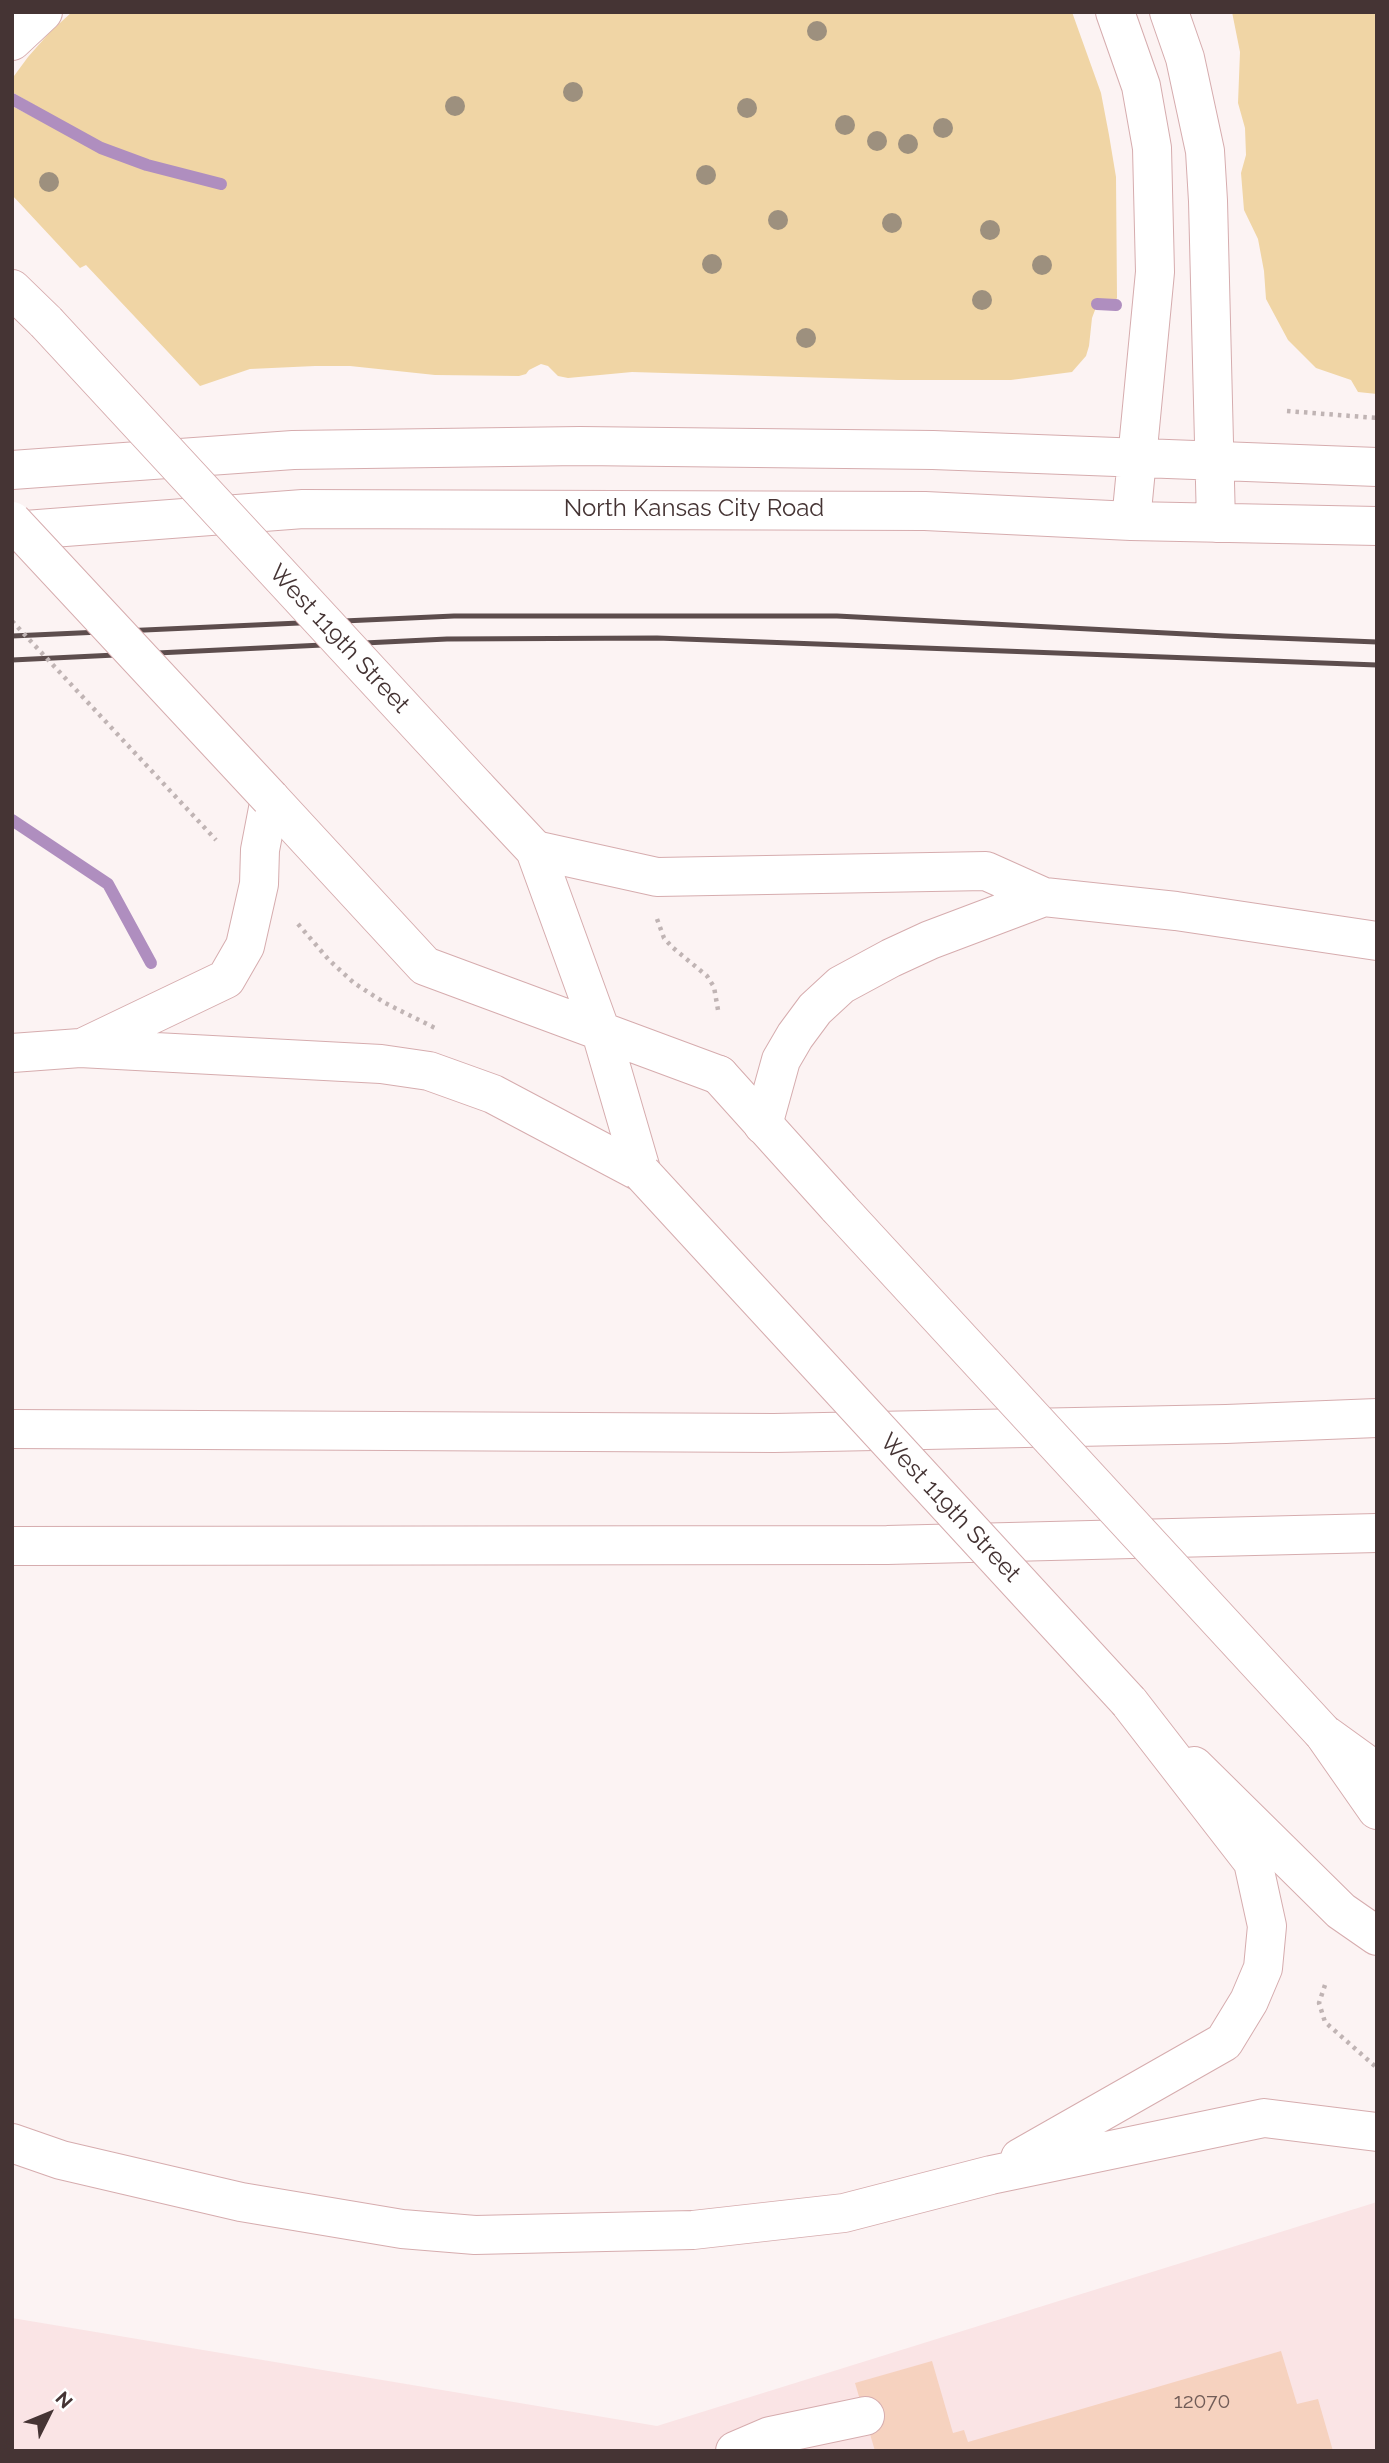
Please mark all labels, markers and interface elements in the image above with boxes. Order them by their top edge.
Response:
street label: North Kansas City Road [564,495,824,523]
street label: West 119th Street [263,559,415,719]
street label: West 119th Street [874,1428,1026,1588]
north arrow [14,2379,84,2449]
text: N [51,2387,77,2412]
house number: 12070 [1174,2389,1230,2415]

